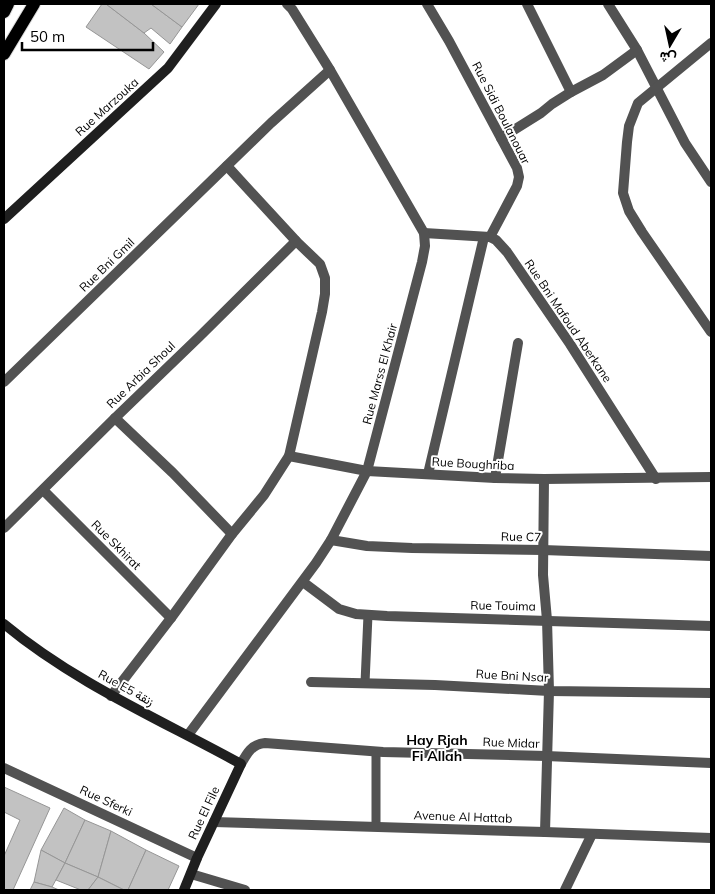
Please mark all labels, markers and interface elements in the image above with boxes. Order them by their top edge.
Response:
scale bar [22,20,154,52]
north arrow [645,20,695,70]
text: 50 m [30,27,65,46]
text: ش [658,48,678,68]
street label: Rue Sidi Boulanouar [469,59,534,167]
street label: Rue Marzouka [72,74,141,139]
street label: Rue Bni Gmil [76,235,137,295]
street label: Rue Bni Mafoud Aberkane [522,256,615,385]
street label: Rue Marss El Khair [359,321,400,426]
street label: Rue Arbia Shoul [103,338,178,411]
street label: Rue Boughriba [431,454,515,473]
street label: Rue Skhirat [88,517,144,573]
street label: Rue C7 [501,529,541,544]
street label: Rue Touima [470,597,536,614]
street label: Rue E5 زنقة [95,666,157,710]
street label: Rue Bni Nsar [475,666,549,685]
district label: Hay Rjah Fi Allah [406,731,468,765]
street label: Rue Midar [482,734,540,751]
street label: Rue Sferki [78,782,135,819]
street label: Rue El File [185,784,222,842]
street label: Avenue Al Hattab [413,807,513,826]

